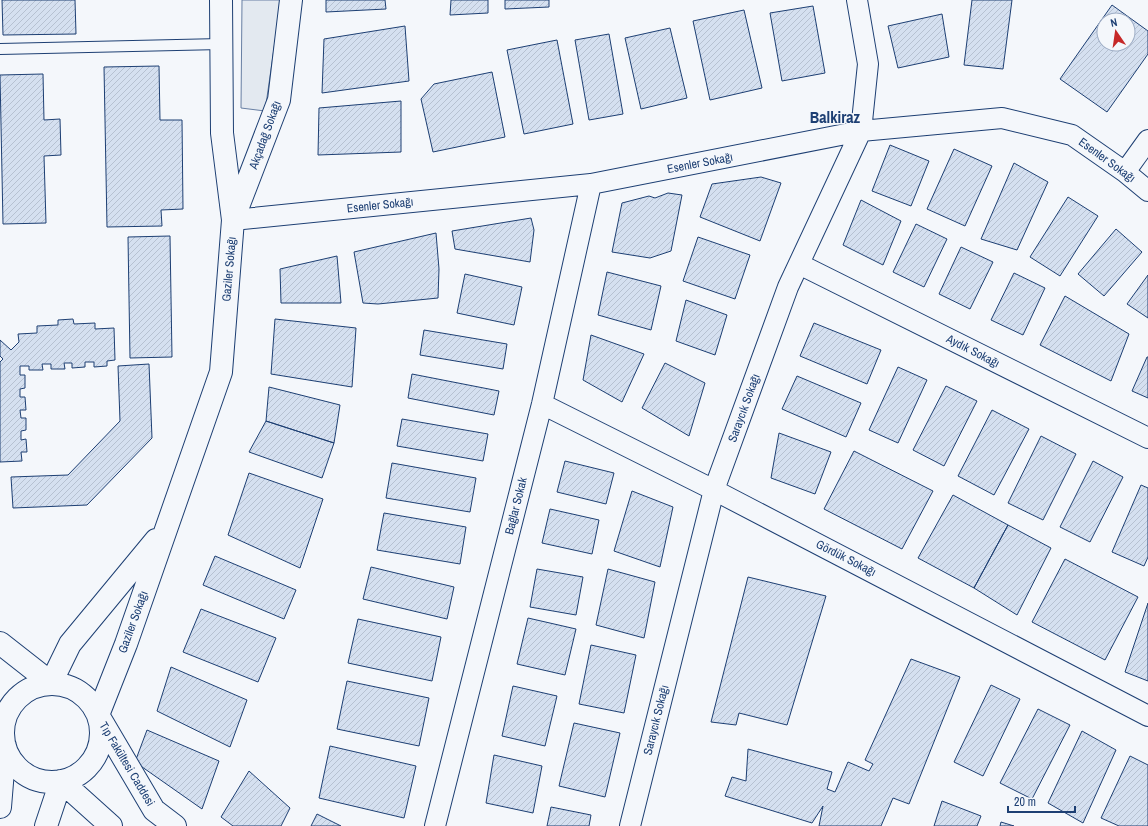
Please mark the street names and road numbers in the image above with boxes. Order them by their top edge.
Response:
street label: Akçadağ Sokağı [245,99,285,172]
street label: Esenler Sokağı [1075,134,1139,186]
street label: Esenler Sokağı [666,149,734,177]
street label: Esenler Sokağı [346,194,414,216]
street label: Gaziler Sokağı [218,236,240,302]
street label: Aydık Sokağı [943,330,1002,371]
street label: Saraycık Sokağı [724,372,764,444]
street label: Bağlar Sokak [501,476,531,536]
street label: Gördük Sokağı [813,536,879,580]
street label: Gaziler Sokağı [114,589,152,655]
street label: Saraycık Sokağı [640,683,672,757]
street label: Tıp Fakültesi Caddesi [96,719,158,809]

